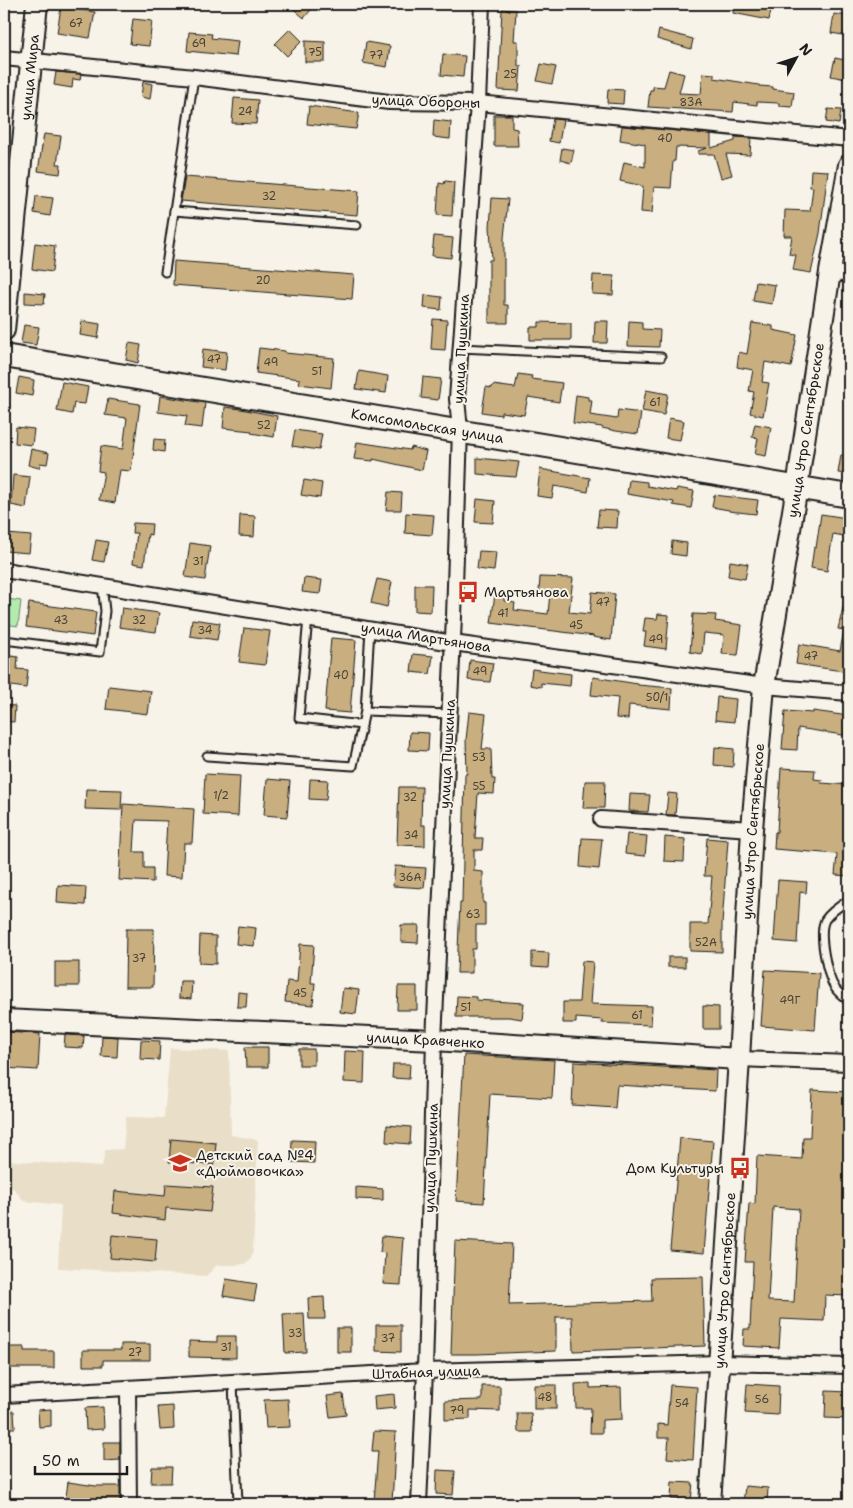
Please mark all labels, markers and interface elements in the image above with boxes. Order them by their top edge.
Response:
house number: 67 [69,16,83,31]
north arrow [770,32,820,82]
street label: улица Мира [16,33,43,121]
house number: 69 [192,36,206,51]
text: N [795,40,816,60]
house number: 75 [308,45,322,60]
house number: 77 [369,48,384,63]
house number: 25 [503,67,517,82]
street label: улица Обороны [371,90,481,112]
house number: 83А [680,95,702,110]
house number: 24 [238,104,253,119]
house number: 40 [657,131,673,146]
house number: 32 [262,189,276,204]
house number: 20 [255,273,271,288]
street label: улица Пушкина [449,293,473,404]
street label: улица Утро Сентябрьское [783,341,828,519]
house number: 47 [207,352,222,367]
house number: 49 [264,355,278,370]
house number: 51 [312,364,322,379]
house number: 61 [649,395,661,410]
street label: Комсомольская улица [350,404,505,447]
house number: 52 [257,418,271,433]
house number: 31 [192,554,204,569]
bus stop icon: Мартьянова [455,579,481,605]
place label: Мартьянова [484,583,569,601]
house number: 47 [596,595,611,610]
house number: 41 [497,606,509,621]
house number: 43 [54,613,68,628]
house number: 32 [132,613,146,628]
street label: улица Мартьянова [360,618,493,656]
house number: 45 [569,618,583,633]
house number: 34 [198,623,213,638]
house number: 49 [649,632,663,647]
house number: 47 [804,649,819,664]
house number: 49 [473,664,487,679]
house number: 40 [333,668,349,683]
house number: 50/1 [646,690,668,705]
street label: улица Пушкина [435,698,459,809]
street label: улица Утро Сентябрьское [738,742,768,920]
house number: 53 [472,750,486,765]
house number: 55 [472,779,486,794]
house number: 1/2 [213,788,229,803]
house number: 32 [403,790,417,805]
house number: 34 [404,828,419,843]
house number: 36А [398,870,422,885]
house number: 63 [466,907,480,922]
house number: 52А [695,935,717,950]
house number: 37 [132,951,147,966]
house number: 45 [293,986,307,1001]
house number: 49Г [780,993,801,1008]
house number: 51 [461,1000,471,1015]
house number: 61 [631,1008,643,1023]
street label: улица Кравченко [366,1028,485,1052]
street label: улица Пушкина [420,1103,442,1213]
place label: Детский сад №4 «Дюймовочка» [196,1146,314,1180]
school or university icon: Детский сад №4 «Дюймовочка» [167,1150,193,1176]
bus stop icon: Дом Культуры [727,1155,753,1181]
place label: Дом Культуры [626,1159,724,1177]
street label: улица Утро Сентябрьское [710,1192,739,1369]
house number: 33 [288,1326,302,1341]
house number: 37 [381,1331,396,1346]
house number: 31 [220,1340,232,1355]
house number: 27 [128,1345,143,1360]
street label: Штабная улица [372,1361,481,1383]
house number: 48 [537,1390,553,1405]
house number: 56 [755,1392,769,1407]
house number: 54 [675,1396,689,1411]
house number: 79 [450,1403,465,1418]
scale bar [35,1443,128,1475]
text: 50 m [42,1451,80,1471]

